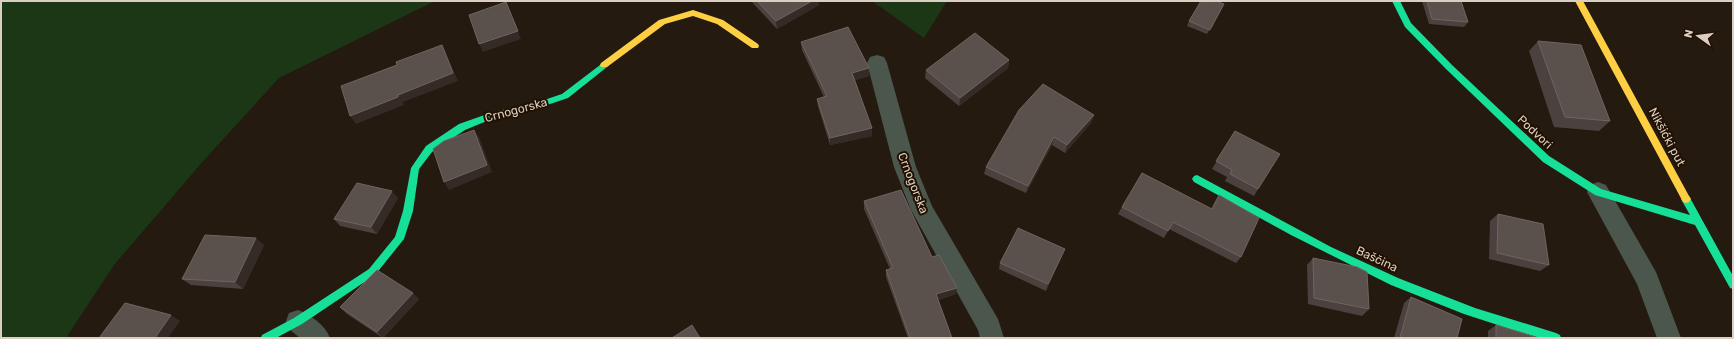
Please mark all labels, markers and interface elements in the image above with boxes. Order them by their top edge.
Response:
north arrow [1678,16,1718,56]
text: N [1682,28,1696,39]
street label: Crnogorska [483,95,549,125]
street label: Nikšićki put [1646,105,1688,169]
street label: Podvori [1515,112,1555,152]
street label: Crnogorska [895,151,931,215]
street label: Baščina [1354,243,1400,275]

